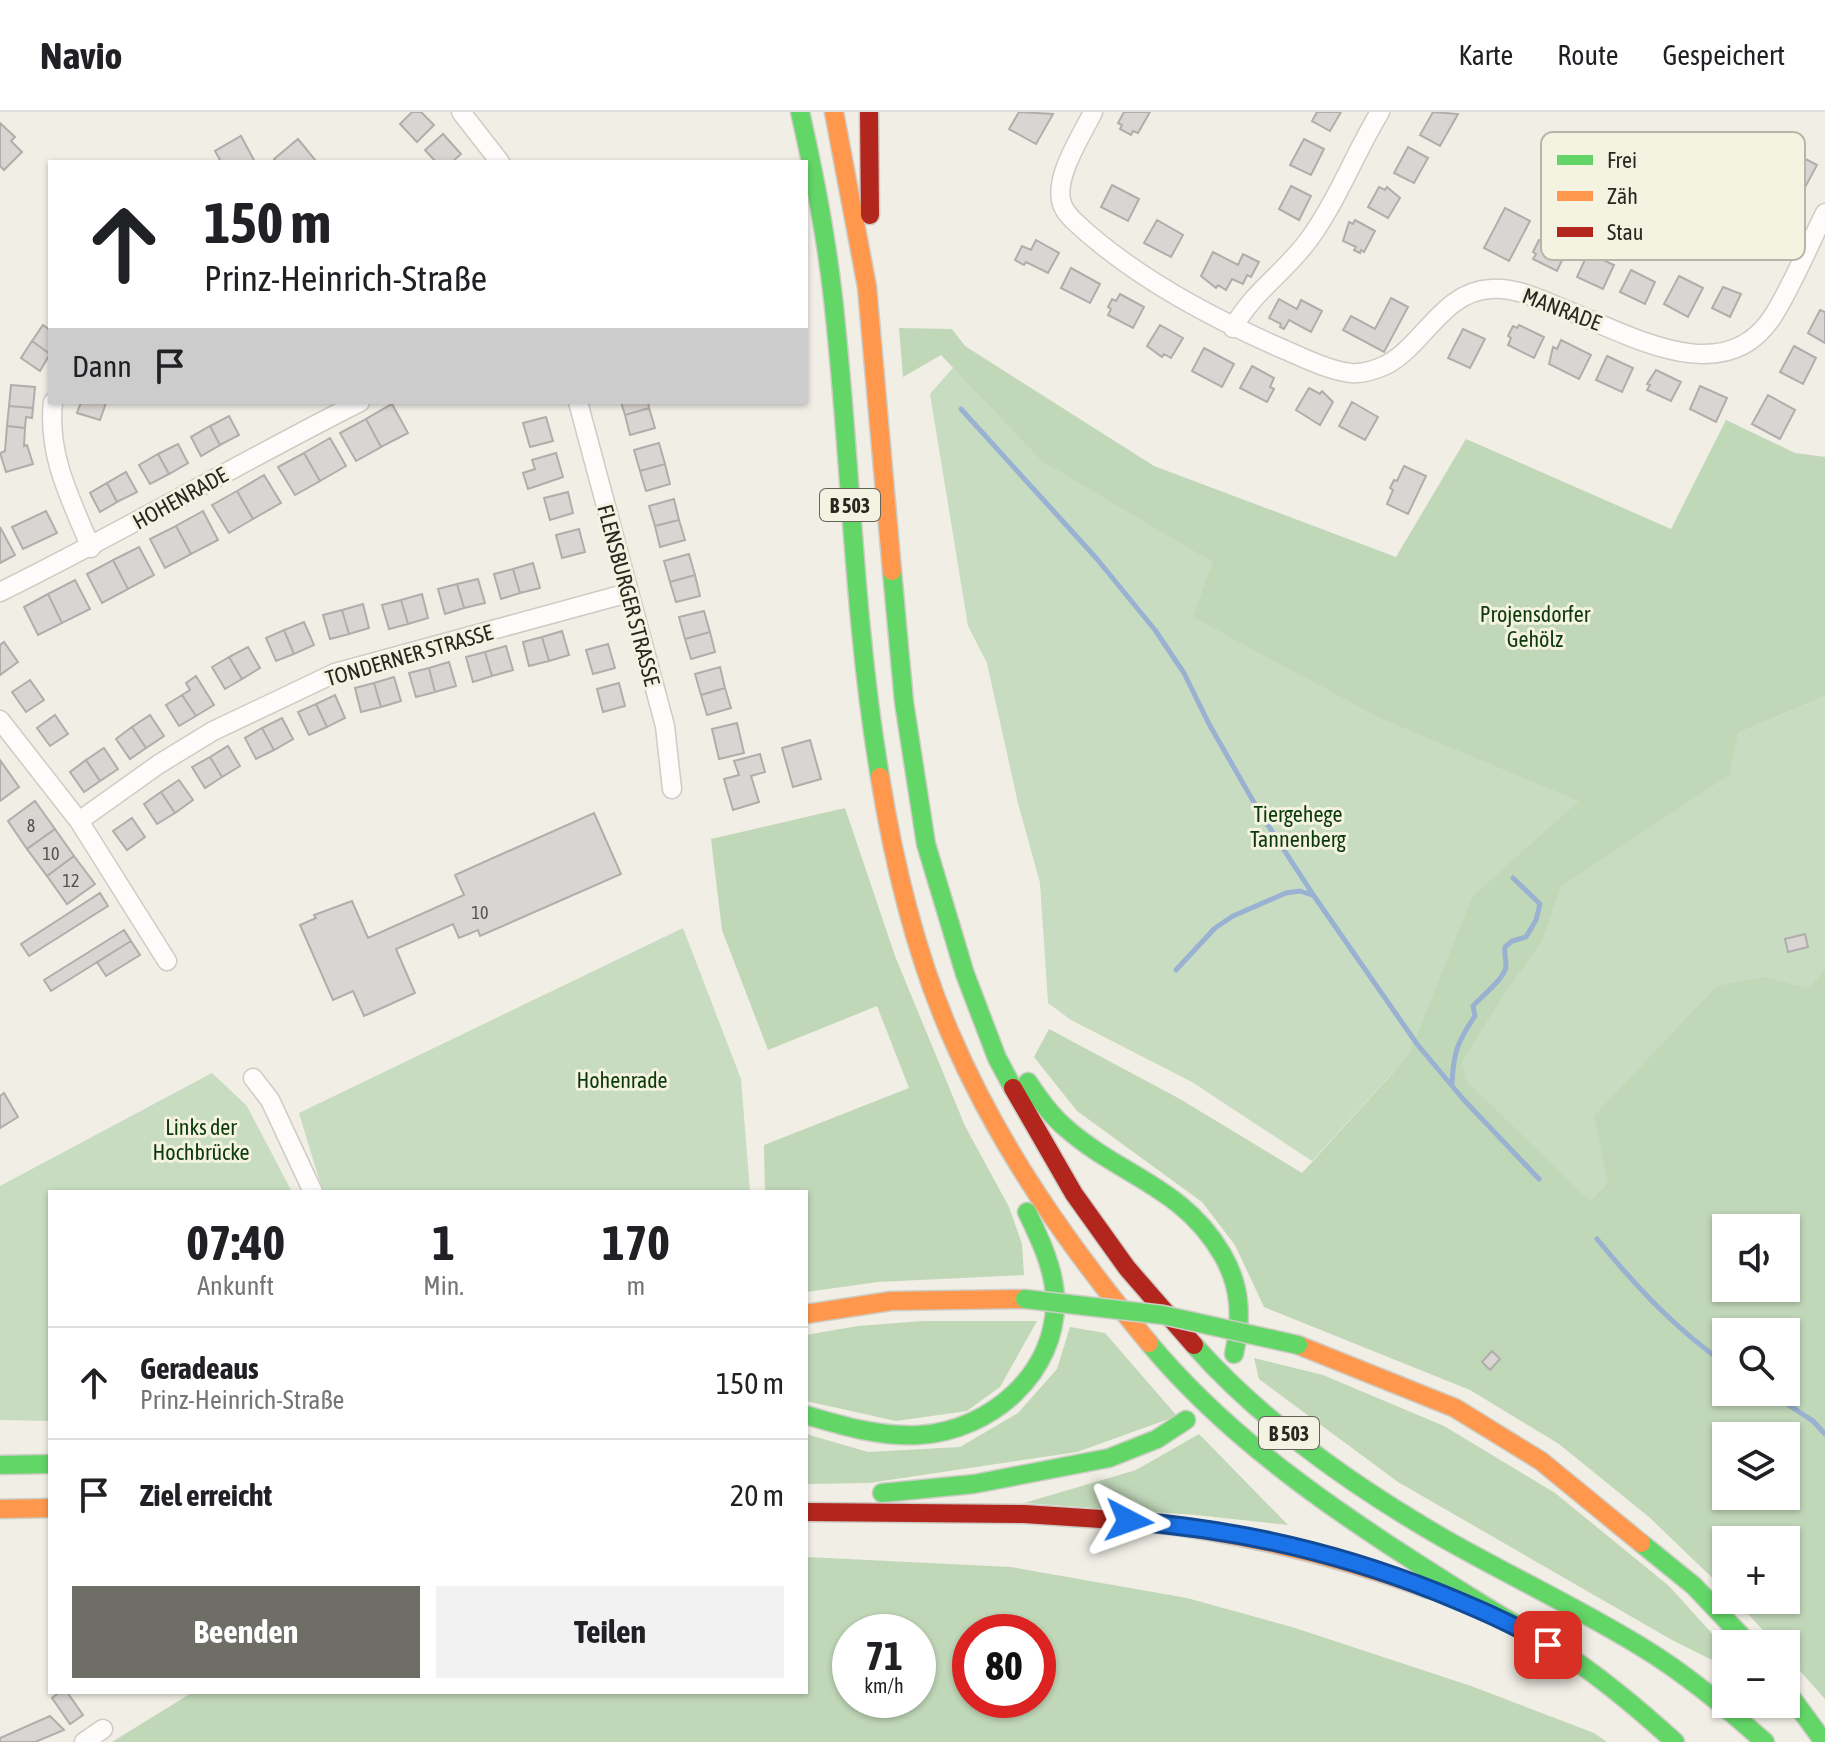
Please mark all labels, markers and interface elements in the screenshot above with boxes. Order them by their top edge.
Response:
text: Navio [40,34,122,77]
text: Karte [1459,39,1513,71]
text: Route [1557,39,1618,71]
text: Gespeichert [1662,39,1785,71]
legend [1541,132,1805,260]
text: Frei [1607,147,1637,173]
text: Zäh [1607,183,1638,209]
text: 150 m [204,191,331,255]
icon: ahead [72,192,176,296]
text: Stau [1607,219,1643,245]
text: Prinz-Heinrich-Straße [204,257,487,299]
street label: MANRADE [1519,282,1606,336]
icon: arrive [148,344,192,388]
text: Dann [72,349,132,383]
street label: HOHENRADE [128,461,232,535]
road number: B 503 [820,489,880,521]
street label: FLENSBURGER STRASSE [592,501,666,689]
park label: Projensdorfer Gehölz [1480,601,1591,652]
street label: TONDERNER STRASSE [322,619,496,691]
park label: Tiergehege Tannenberg [1250,801,1347,852]
house number: 8 [27,815,35,836]
house number: 10 [43,843,59,864]
house number: 12 [63,870,79,891]
house number: 10 [472,902,488,923]
park label: Hohenrade [576,1067,668,1093]
park label: Links der Hochbrücke [153,1114,249,1165]
map controls [1712,1214,1800,1718]
button: sound [1712,1214,1800,1302]
text: 07:40 [186,1215,285,1270]
text: 1 [432,1215,455,1270]
text: 170 [602,1215,670,1270]
text: Ankunft [197,1271,274,1301]
text: Min. [423,1271,464,1301]
text: m [627,1271,645,1301]
button: search [1712,1318,1800,1406]
text: Geradeaus [140,1351,259,1385]
icon: ahead [72,1361,116,1405]
text: 150 m [716,1366,784,1400]
text: Prinz-Heinrich-Straße [140,1385,344,1415]
road number: B 503 [1259,1417,1319,1449]
button: layers [1712,1422,1800,1510]
icon: arrive [72,1473,116,1517]
text: Ziel erreicht [140,1478,272,1512]
text: 20 m [730,1478,784,1512]
position arrow [1087,1479,1171,1563]
button: + [1712,1526,1800,1614]
button: Beenden [72,1586,420,1678]
button: Teilen [436,1586,784,1678]
pin [1514,1611,1582,1679]
speed limit sign: 80 [952,1614,1056,1718]
icon: arrive [1526,1623,1570,1667]
button: − [1712,1630,1800,1718]
text: 71 [865,1633,903,1678]
text: km/h [864,1674,904,1697]

